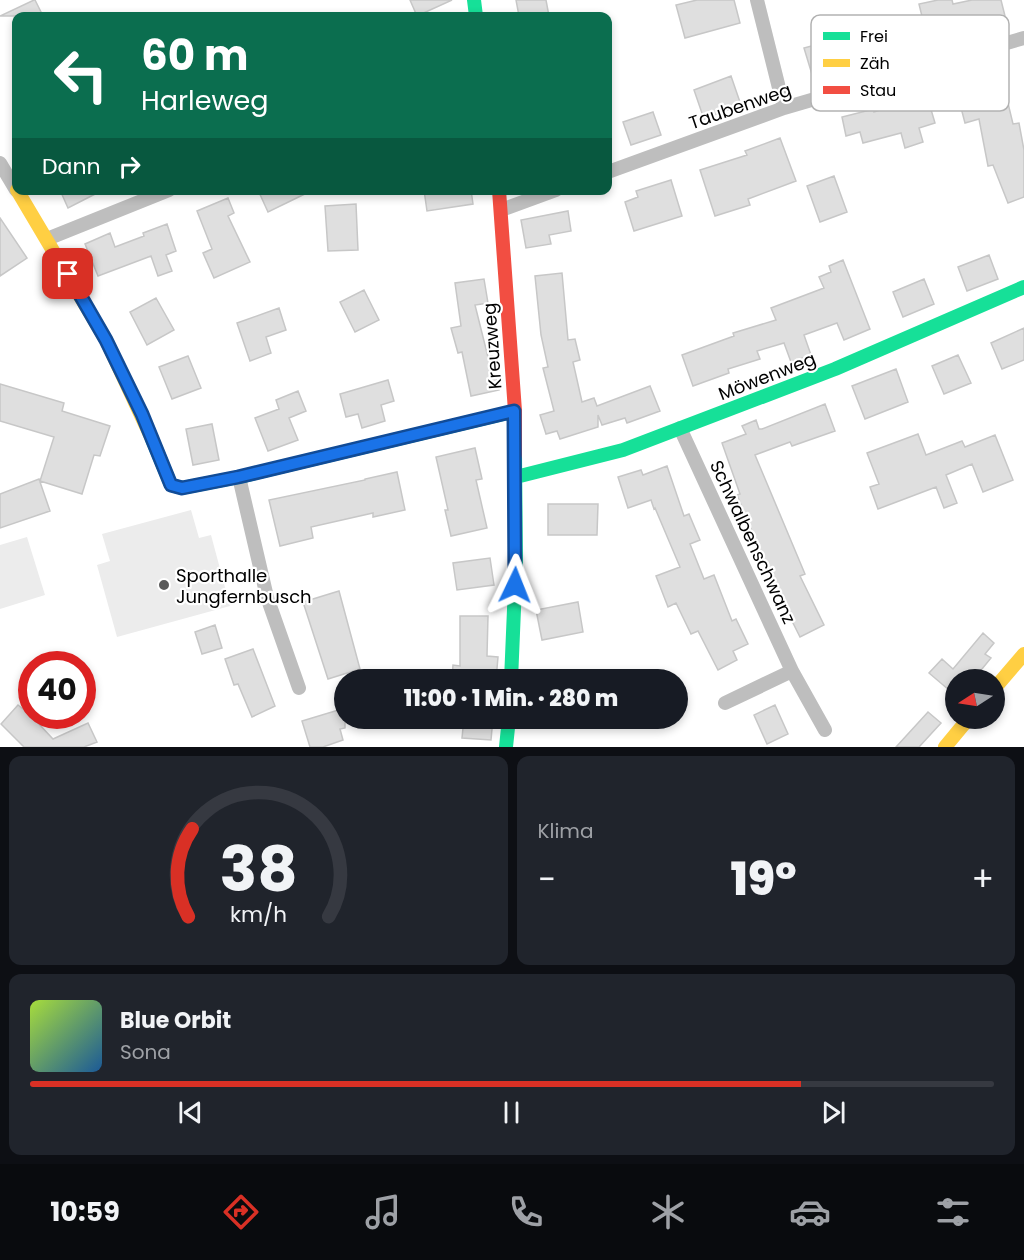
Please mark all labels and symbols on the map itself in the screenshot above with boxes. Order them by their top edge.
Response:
legend [811,15,1009,111]
text: Frei [860,25,888,48]
text: Zäh [860,52,890,75]
street label: Taubenweg [686,77,794,135]
text: Stau [860,79,896,102]
pin [42,248,93,299]
street label: Kreuzweg [477,302,507,390]
street label: Möwenweg [715,346,819,406]
street label: Schwalbenschwanz [704,456,802,628]
position arrow [483,553,547,617]
place label: Sporthalle Jungfernbusch [176,563,312,609]
marker: Sporthalle Jungfernbusch [157,578,171,592]
speed limit sign: 40 [18,651,96,729]
north arrow [945,669,1005,729]

